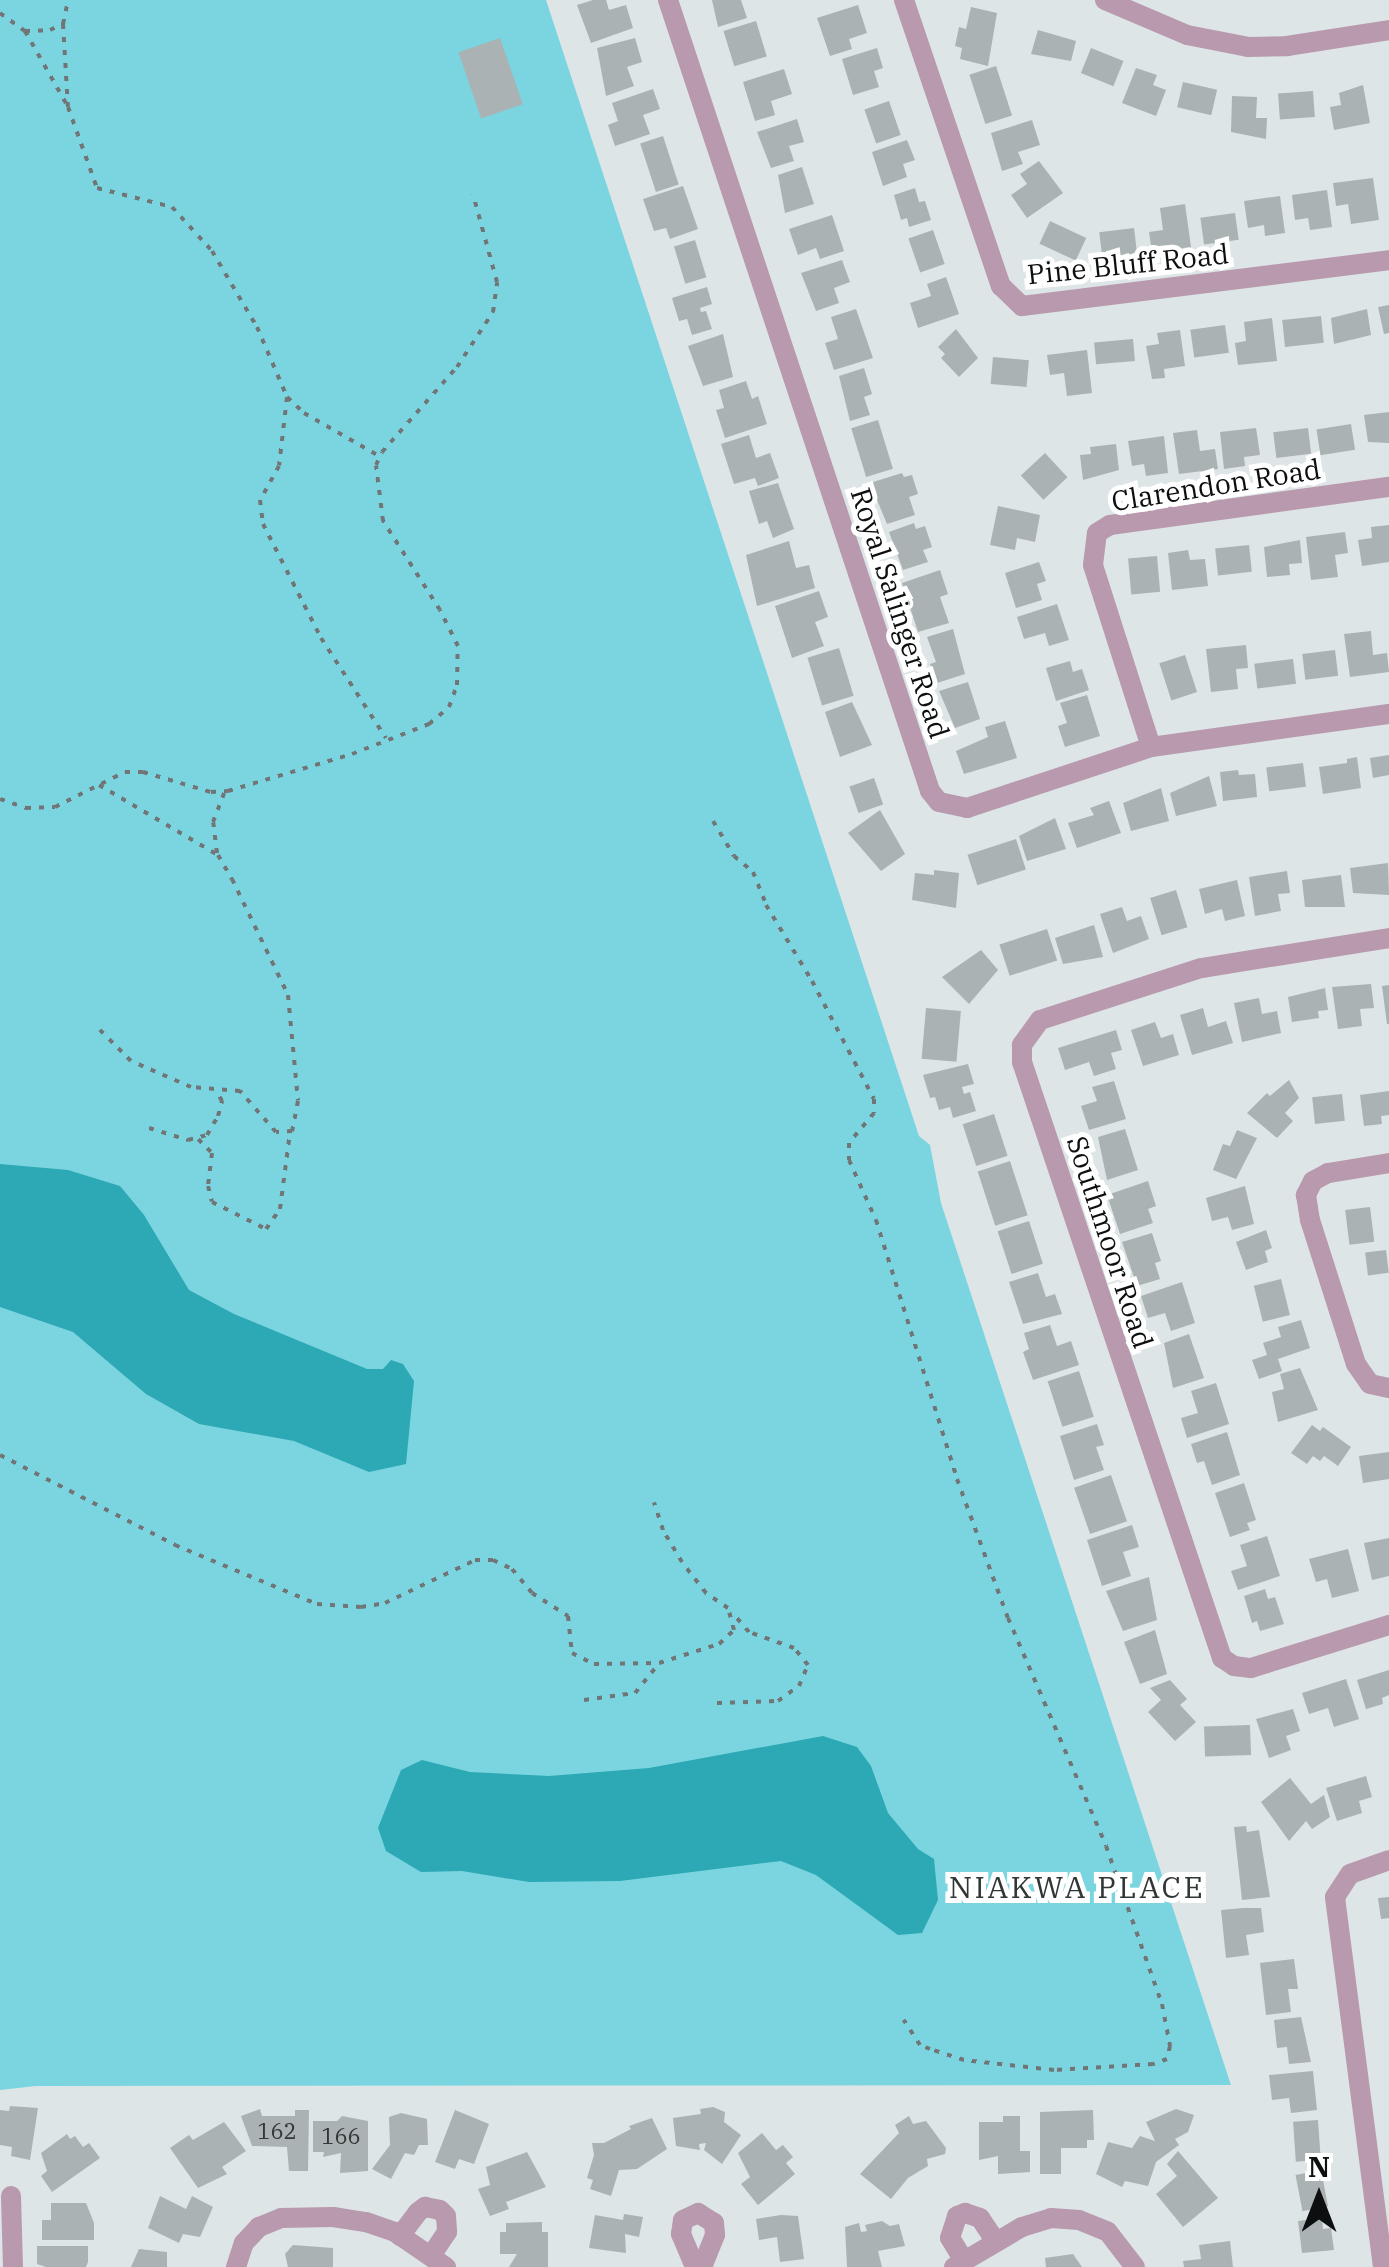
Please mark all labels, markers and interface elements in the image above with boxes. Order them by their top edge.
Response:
street label: Pine Bluff Road [1025,237,1231,291]
street label: Clarendon Road [1109,452,1323,518]
street label: Royal Salinger Road [844,483,956,743]
street label: Southmoor Road [1060,1132,1160,1352]
district label: NIAKWA PLACE [949,1869,1205,1905]
house number: 162 [257,2118,297,2144]
house number: 166 [321,2123,361,2149]
north arrow [1269,2147,1369,2247]
text: N [1308,2148,1330,2185]

